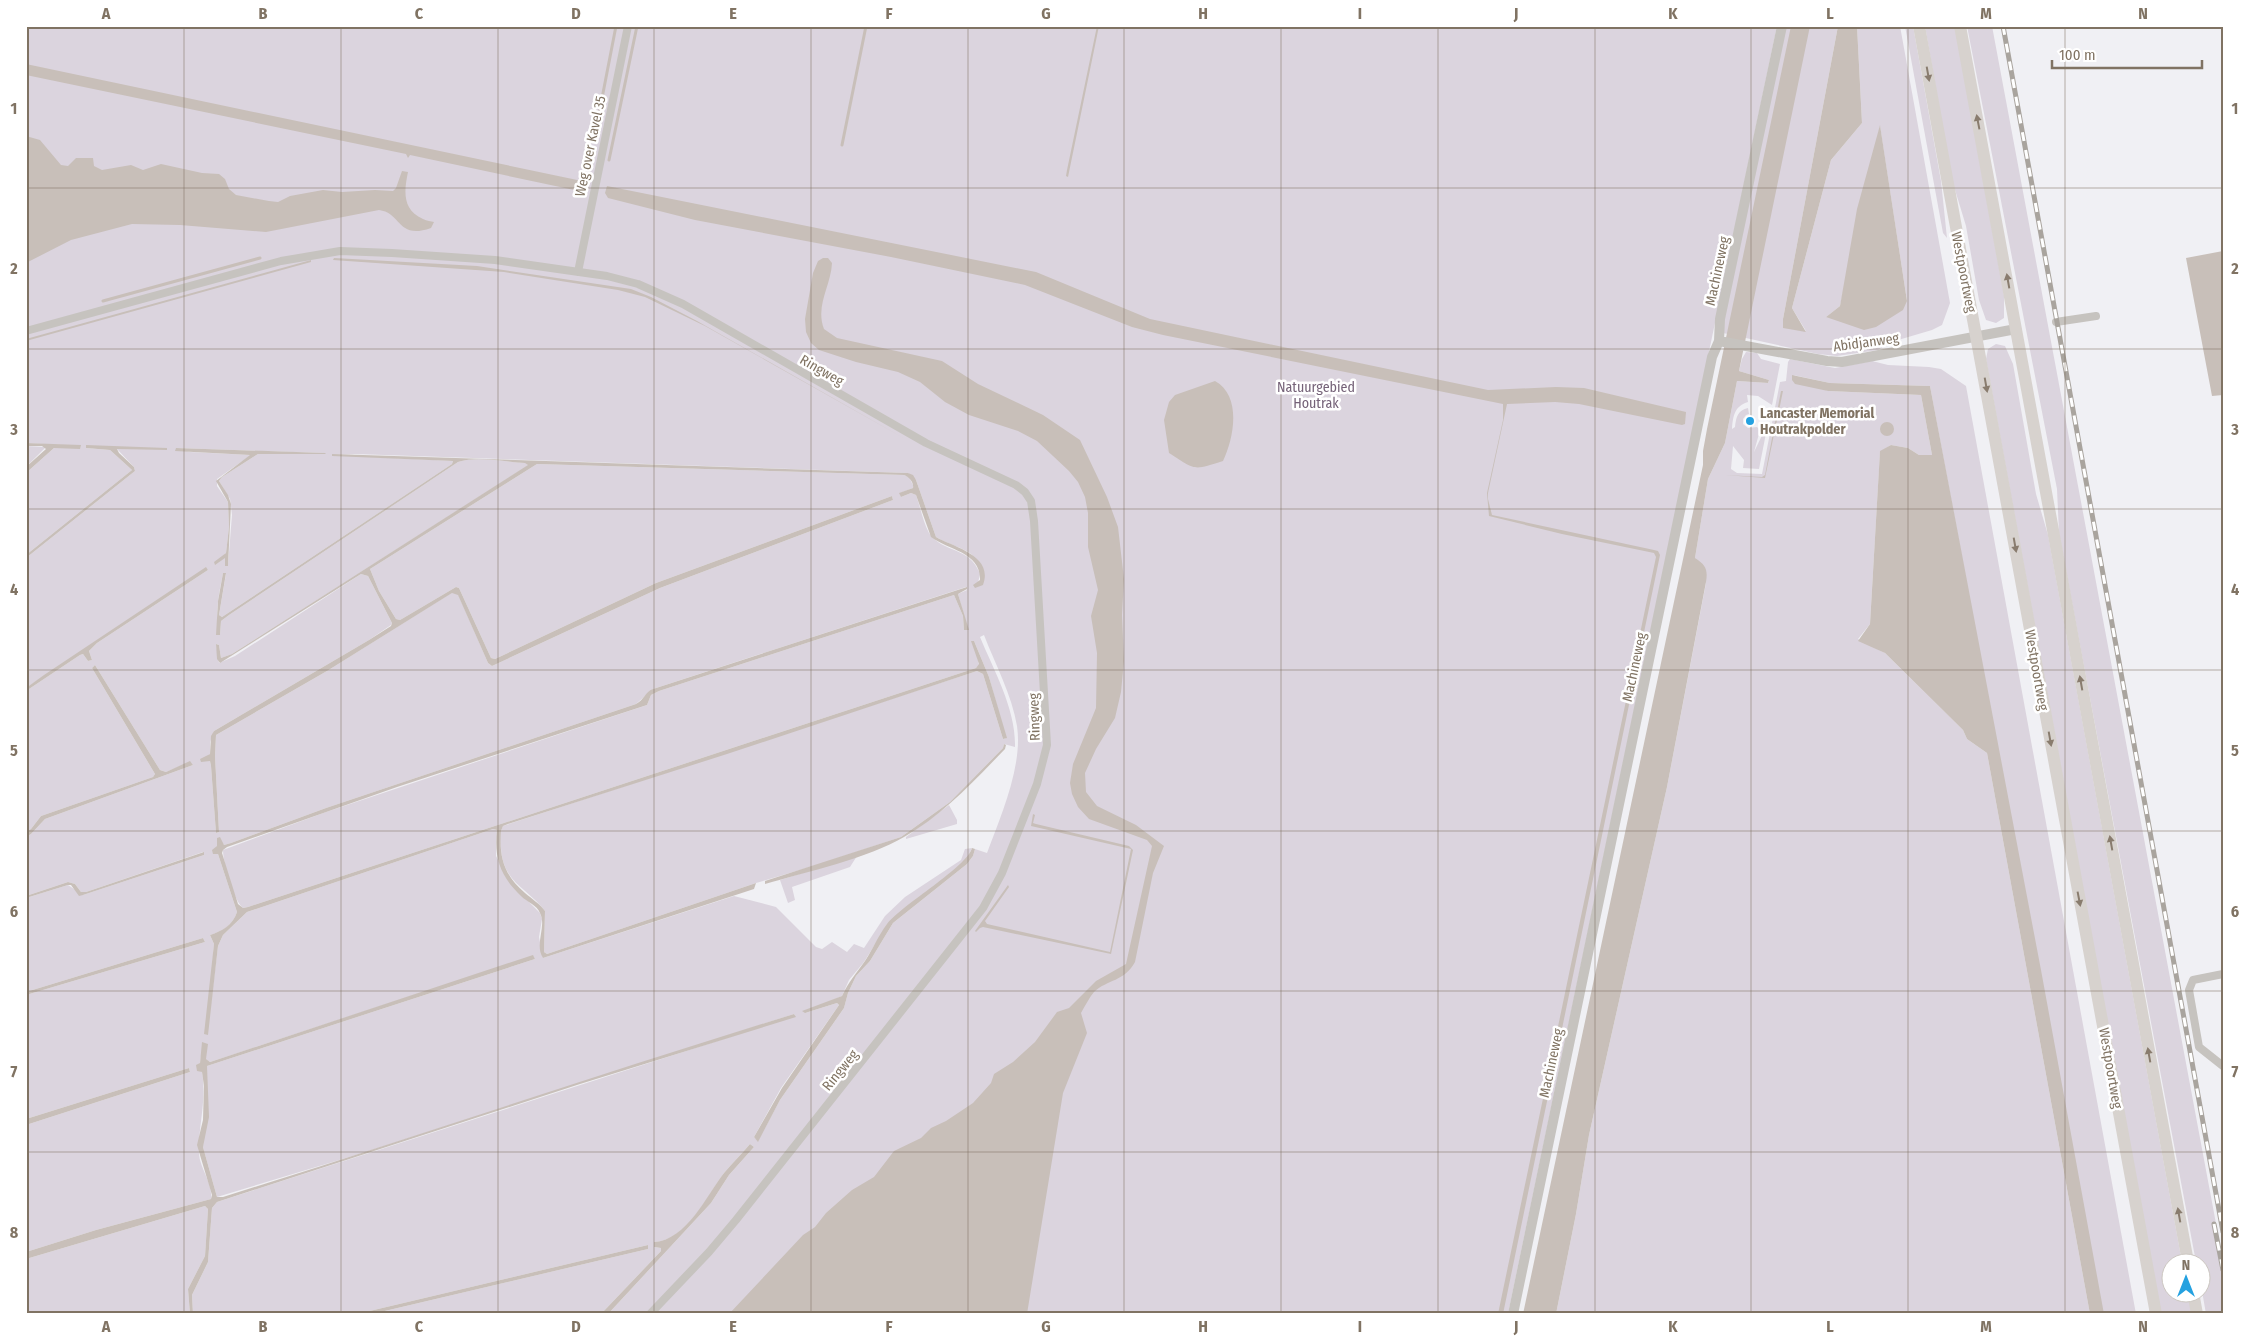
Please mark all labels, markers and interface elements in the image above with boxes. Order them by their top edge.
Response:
text: A [101,4,111,23]
text: B [259,4,268,23]
text: C [415,4,424,23]
text: D [571,4,581,23]
text: E [729,4,737,23]
text: F [885,4,893,23]
text: G [1041,4,1051,23]
text: H [1198,4,1208,23]
text: I [1358,4,1362,23]
text: J [1513,4,1518,23]
text: K [1668,4,1678,23]
text: L [1826,4,1834,23]
text: M [1980,4,1992,23]
text: N [2138,4,2148,23]
scale bar [2052,38,2202,70]
text: 100 m [2059,46,2096,64]
one-way arrow [1924,67,1932,82]
street label: Weg over Kavel 35 [572,94,609,198]
text: 1 [11,99,17,118]
text: 1 [2232,99,2238,118]
one-way arrow [1974,114,1982,129]
street label: Westpoortweg [1947,230,1980,314]
street label: Machineweg [1702,234,1733,307]
text: 2 [9,259,18,278]
text: 2 [2230,259,2239,278]
one-way arrow [2003,273,2011,289]
street label: Abidjanweg [1832,329,1900,356]
street label: Ringweg [797,351,847,390]
one-way arrow [1982,377,1990,393]
park label: Natuurgebied Houtrak [1277,379,1355,412]
place label: Lancaster Memorial Houtrakpolder [1760,405,1874,438]
marker: Lancaster Memorial Houtrakpolder [1744,415,1756,427]
text: 3 [9,420,18,439]
text: 3 [2230,420,2239,439]
one-way arrow [2011,537,2019,553]
text: 4 [10,580,18,599]
text: 4 [2231,580,2239,599]
street label: Westpoortweg [2021,628,2052,712]
street label: Machineweg [1619,630,1650,703]
one-way arrow [2077,675,2085,691]
street label: Ringweg [1025,692,1044,741]
one-way arrow [2046,731,2054,747]
text: 5 [10,741,18,760]
text: 5 [2231,741,2239,760]
one-way arrow [2106,835,2114,851]
one-way arrow [2076,891,2084,907]
text: 6 [10,902,18,921]
text: 6 [2231,902,2239,921]
street label: Machineweg [1536,1026,1567,1099]
street label: Westpoortweg [2095,1026,2126,1110]
street label: Ringweg [819,1046,862,1094]
one-way arrow [2145,1046,2153,1062]
text: 7 [11,1062,18,1081]
text: 7 [2232,1062,2239,1081]
one-way arrow [2174,1206,2182,1222]
text: 8 [10,1223,19,1242]
text: 8 [2231,1223,2240,1242]
north arrow [2162,1252,2212,1302]
text: N [2182,1257,2190,1274]
text: A [101,1317,111,1336]
text: B [259,1317,268,1336]
text: C [415,1317,424,1336]
text: D [571,1317,581,1336]
text: E [729,1317,737,1336]
text: F [885,1317,893,1336]
text: G [1041,1317,1051,1336]
text: H [1198,1317,1208,1336]
text: I [1358,1317,1362,1336]
text: J [1513,1317,1518,1336]
text: K [1668,1317,1678,1336]
text: L [1826,1317,1834,1336]
text: M [1980,1317,1992,1336]
text: N [2138,1317,2148,1336]

